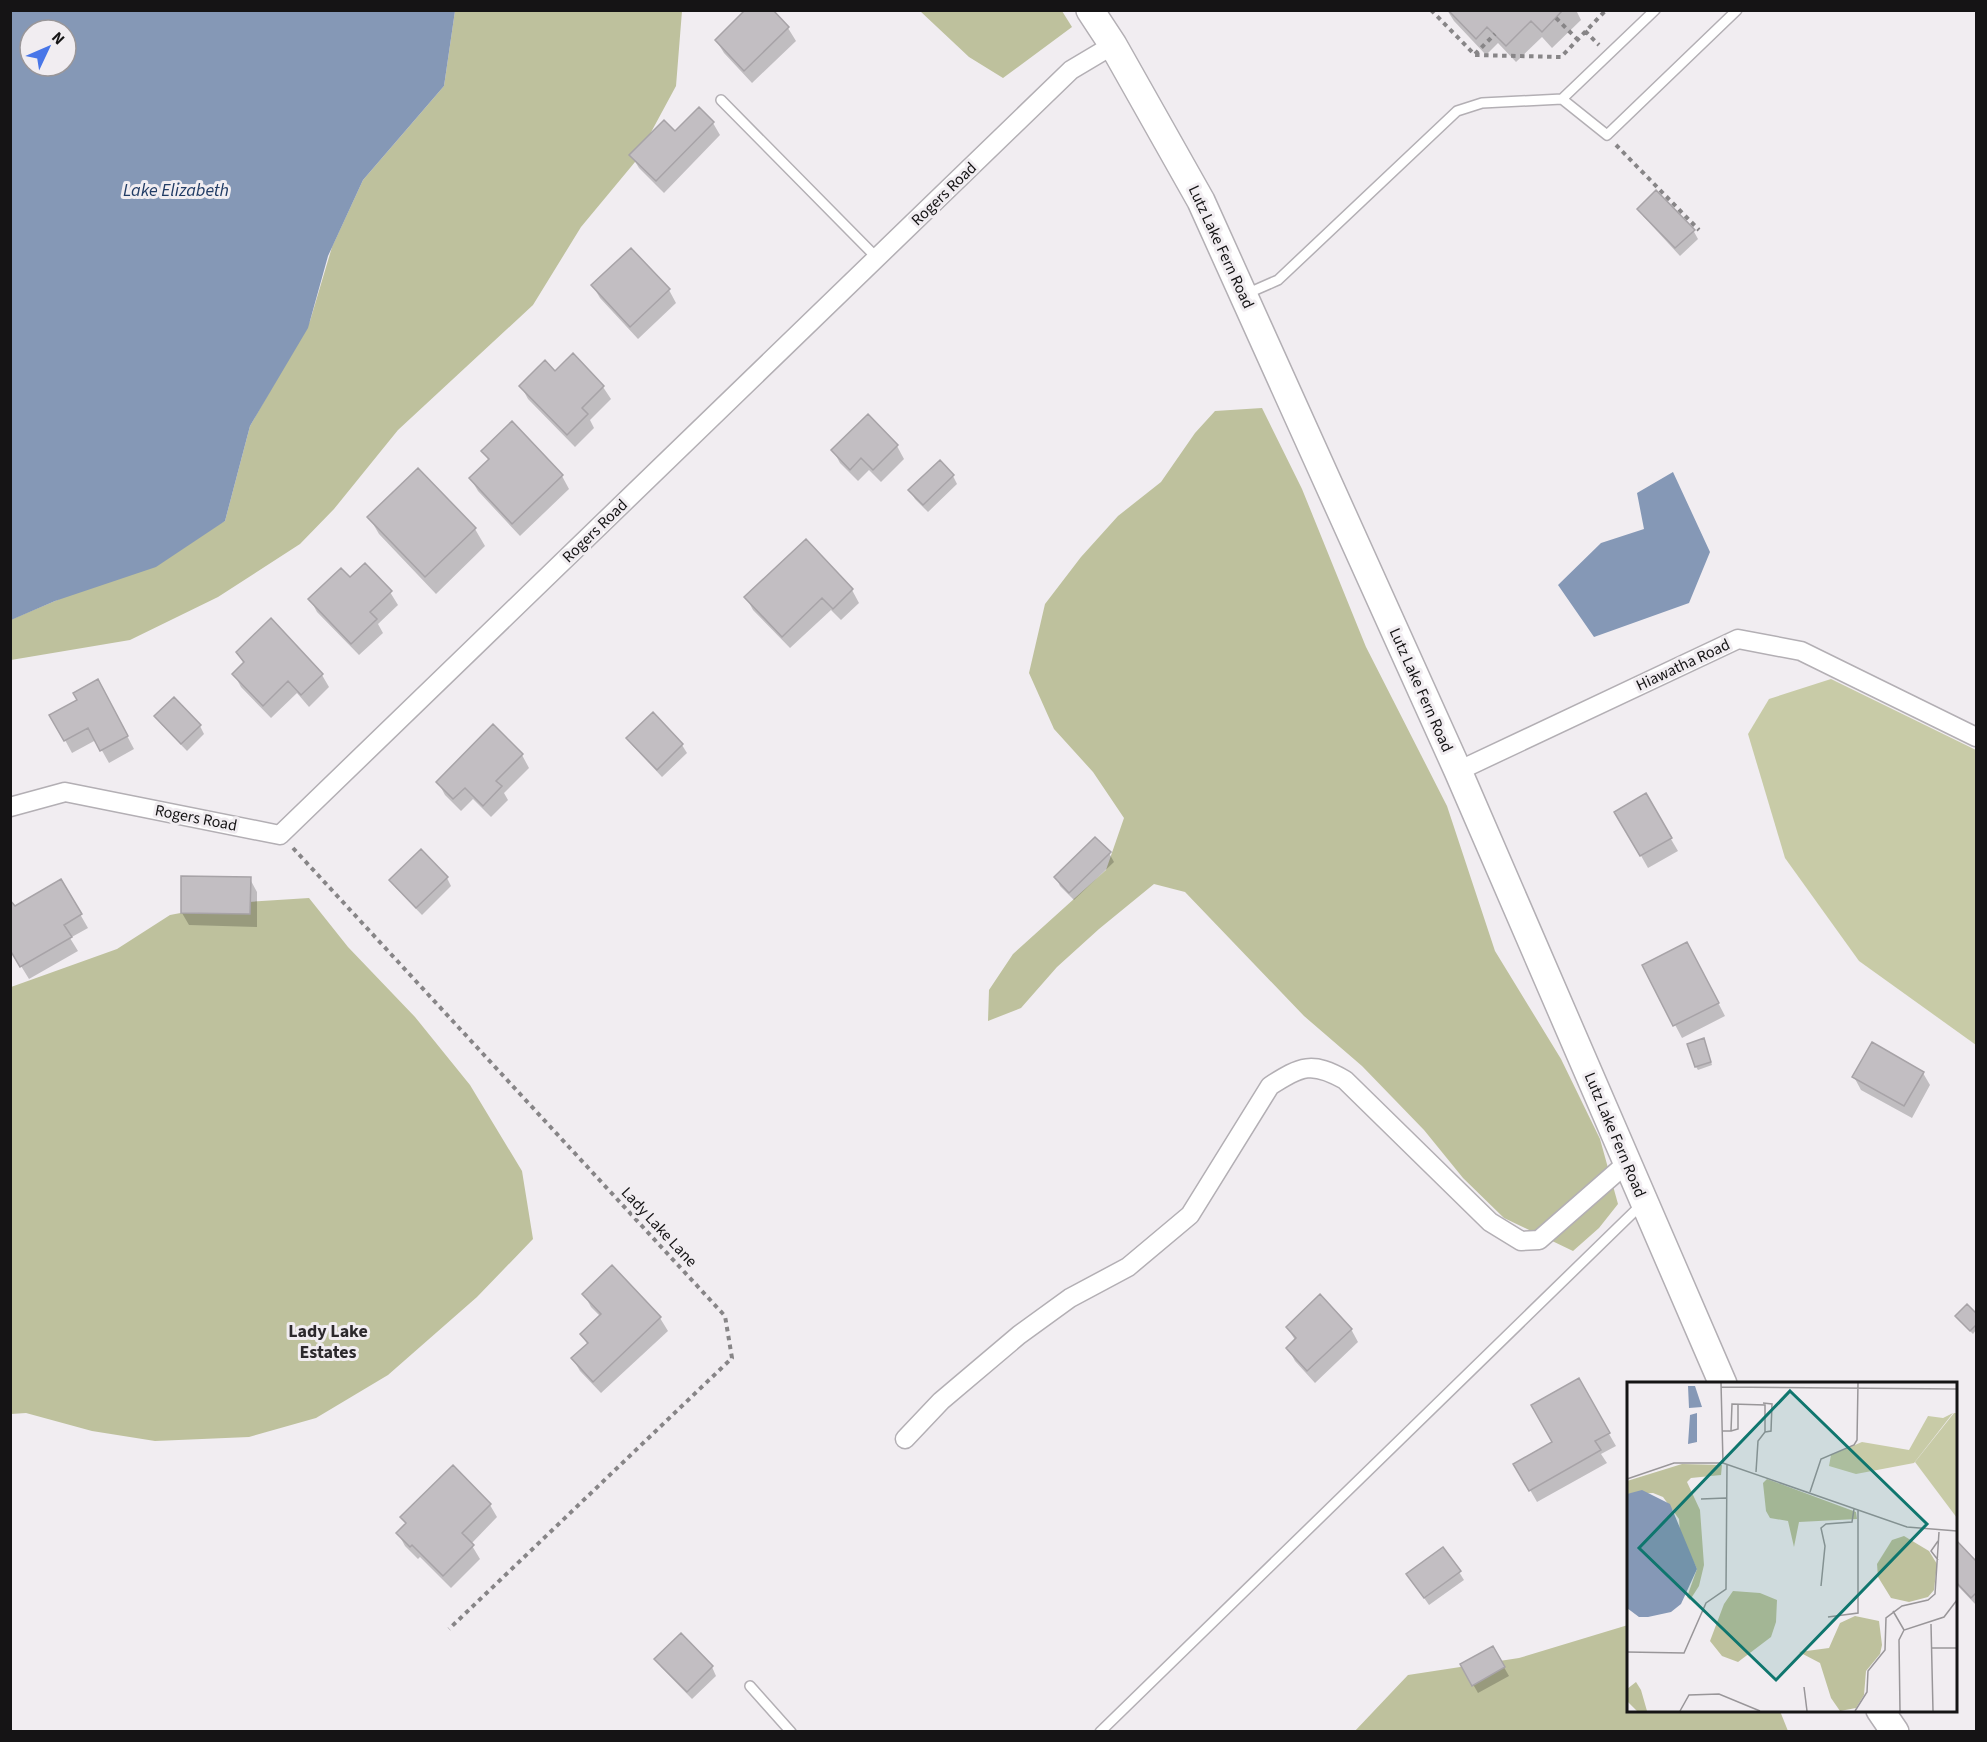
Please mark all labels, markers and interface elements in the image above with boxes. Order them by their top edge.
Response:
north arrow [18,18,78,78]
text: N [46,27,70,50]
street label: Rogers Road [906,157,982,231]
water label: Lake Elizabeth [123,178,229,203]
street label: Lutz Lake Fern Road [1183,182,1259,312]
street label: Rogers Road [557,494,633,568]
street label: Lutz Lake Fern Road [1384,624,1458,756]
street label: Hiawatha Road [1632,634,1734,696]
street label: Rogers Road [153,799,239,837]
street label: Lutz Lake Fern Road [1579,1069,1651,1201]
street label: Lady Lake Lane [616,1182,702,1272]
district label: Lady Lake Estates [288,1319,368,1365]
inset map [1627,1382,1957,1712]

